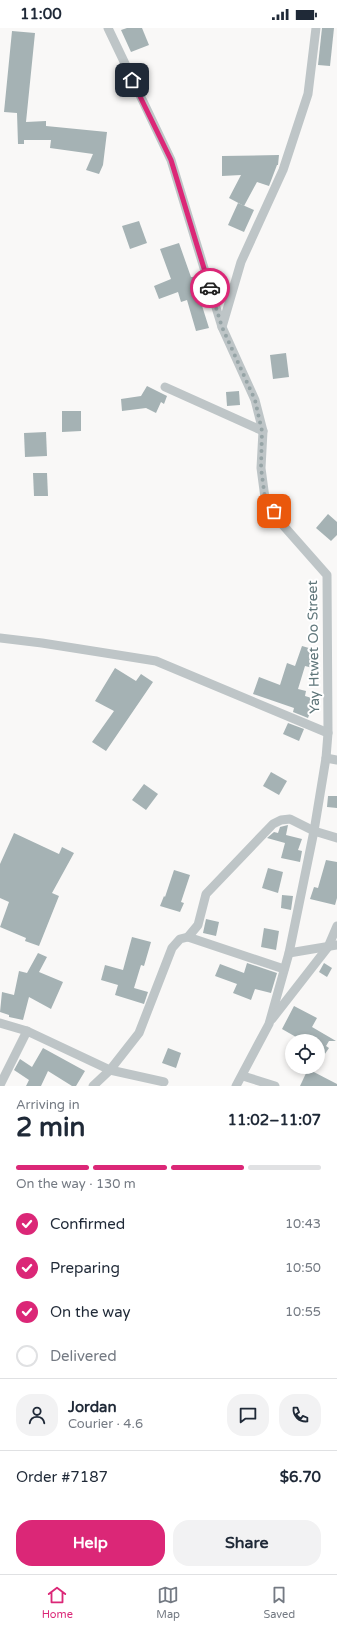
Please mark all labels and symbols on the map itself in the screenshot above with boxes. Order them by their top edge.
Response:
pin [115,63,149,97]
courier [190,268,230,308]
pin [257,494,291,528]
street label: Yay Htwet Oo Street [304,579,323,714]

